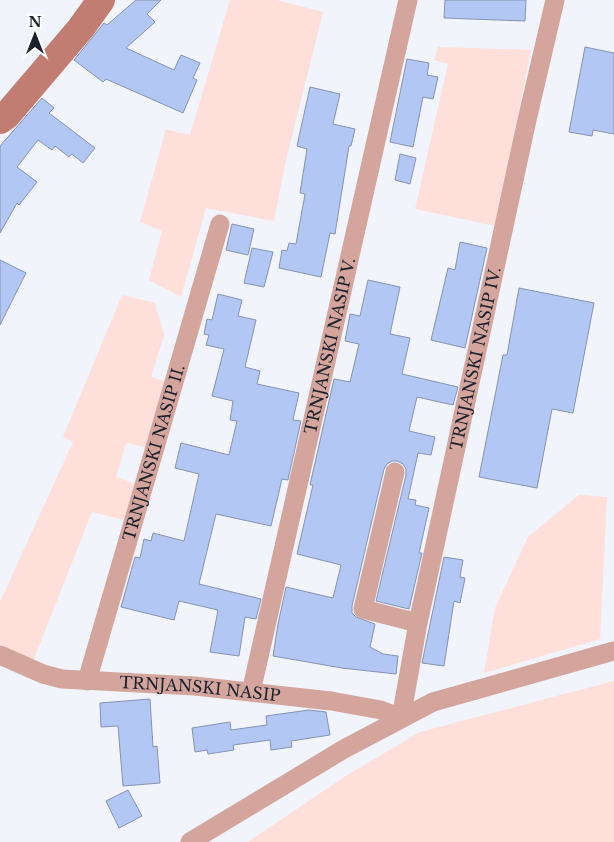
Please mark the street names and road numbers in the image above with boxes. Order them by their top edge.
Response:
street label: TRNJANSKI NASIP V. [300,256,359,436]
street label: TRNJANSKI NASIP IV. [446,265,505,452]
street label: TRNJANSKI NASIP II. [118,362,189,543]
street label: TRNJANSKI NASIP [119,672,281,705]

